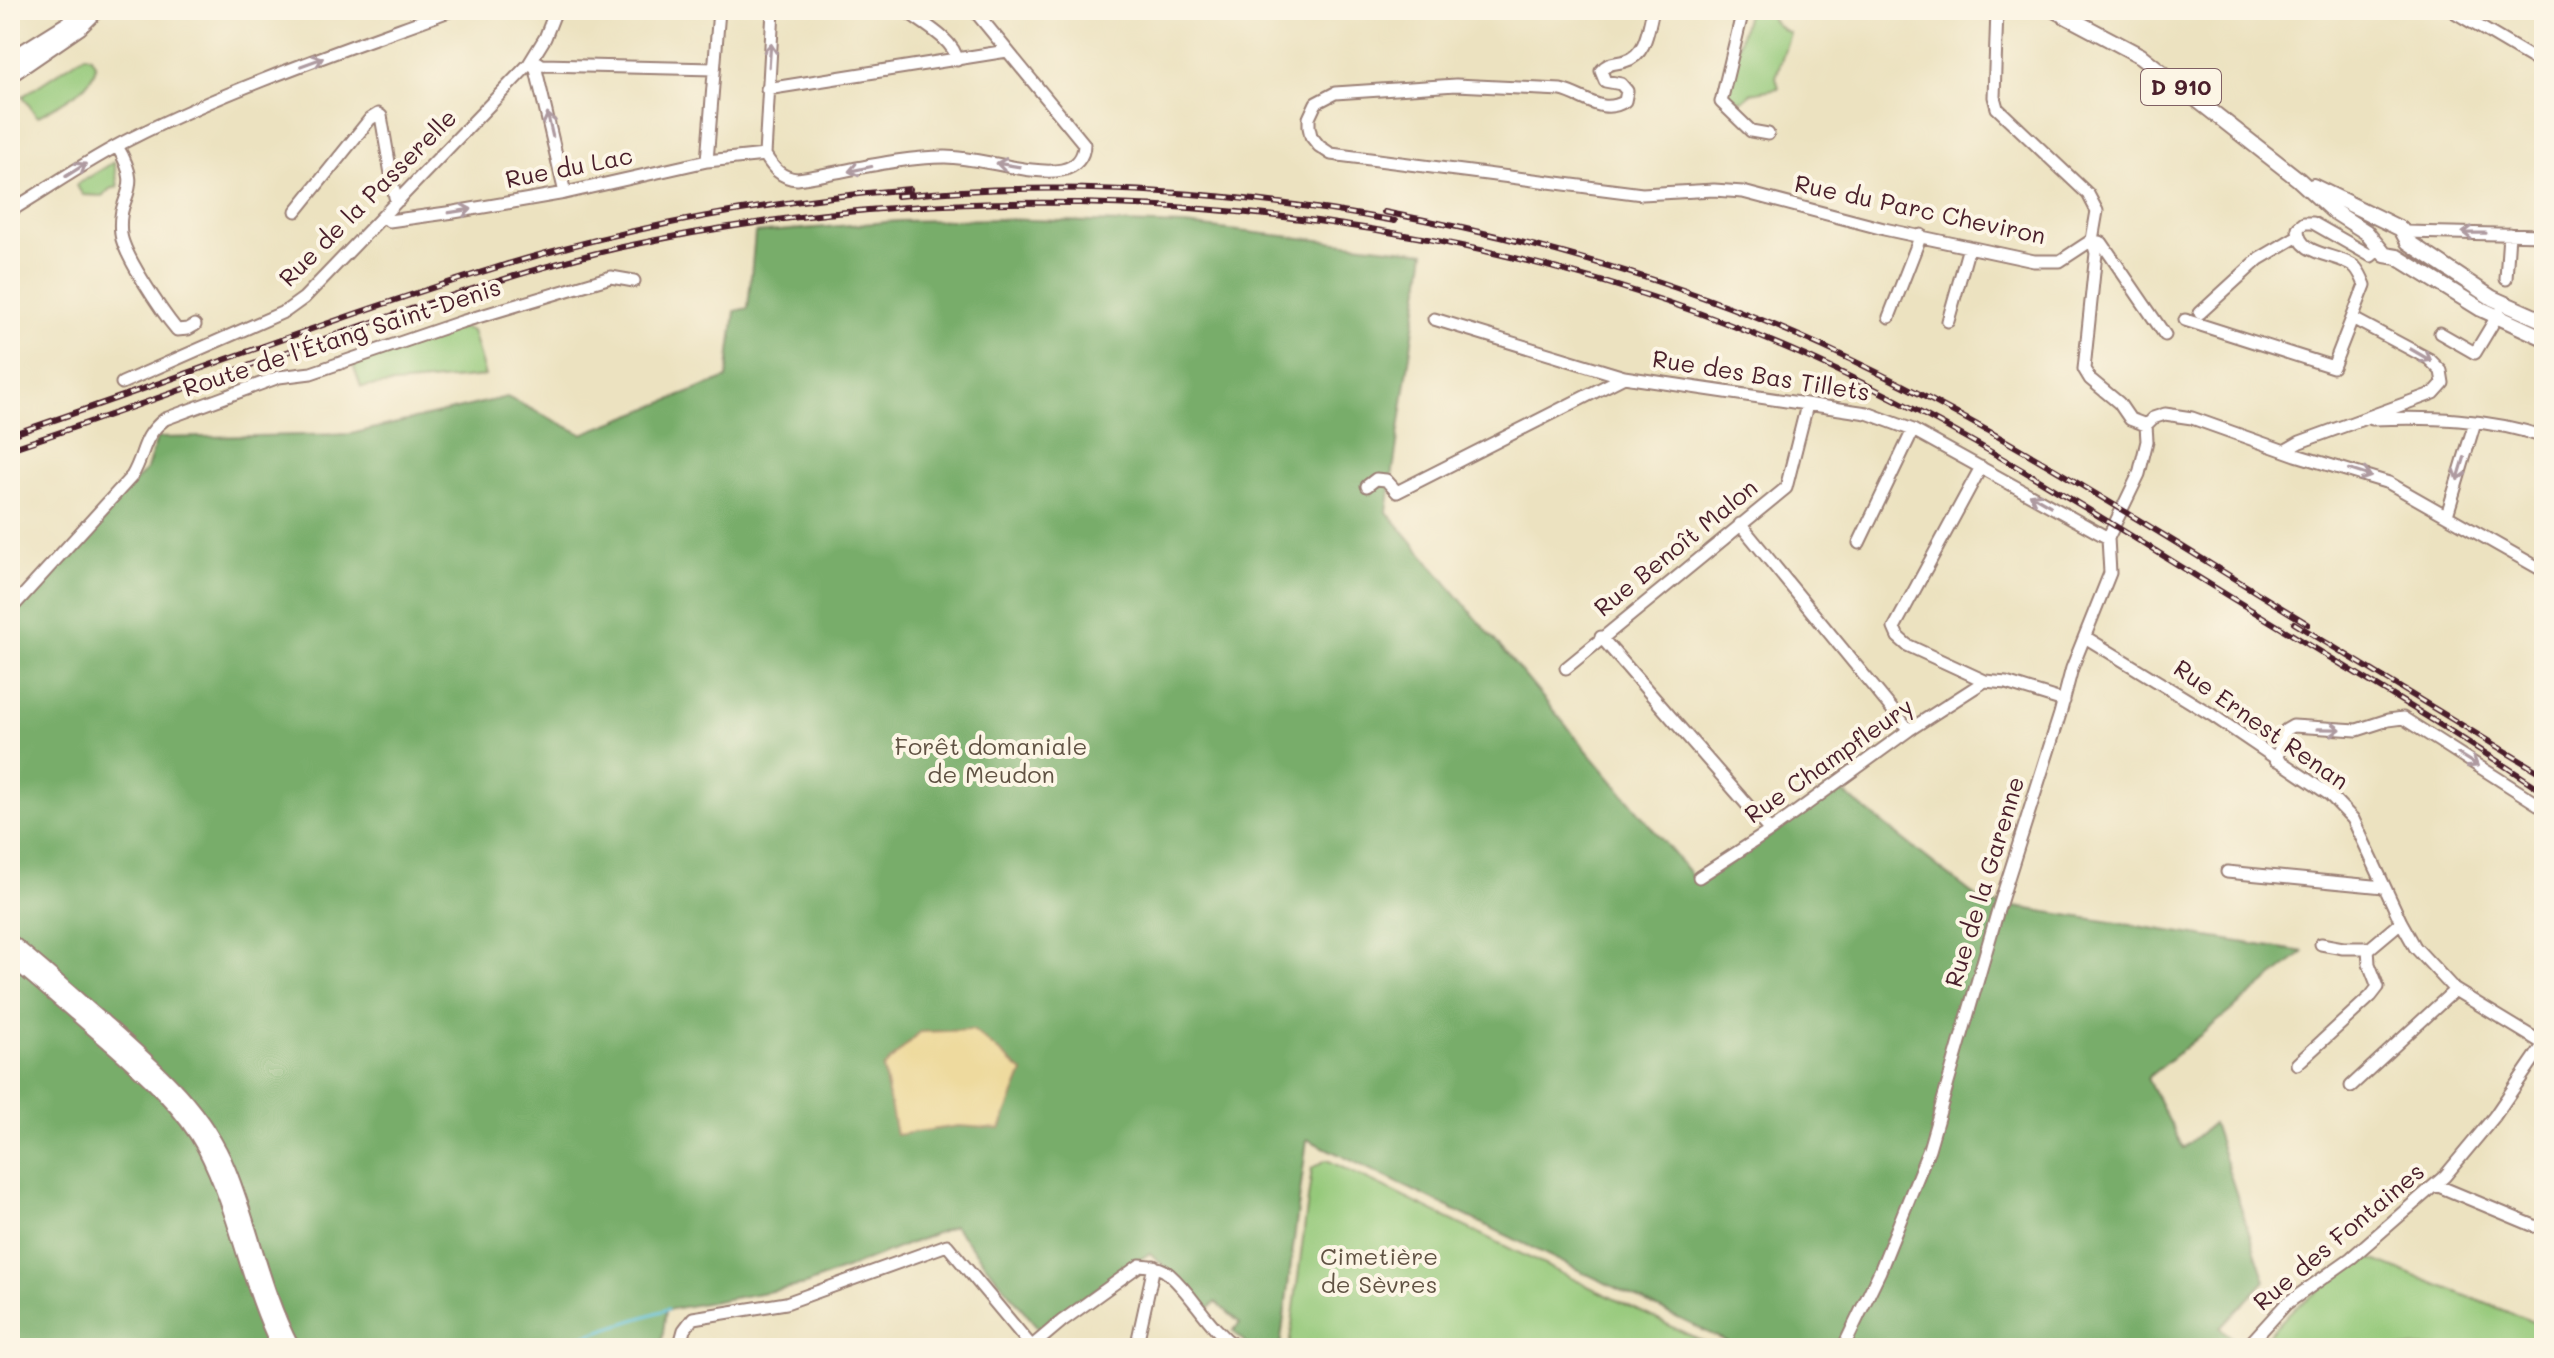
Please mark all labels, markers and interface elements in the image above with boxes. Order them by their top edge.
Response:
one-way arrow [763,42,778,69]
one-way arrow [299,53,324,68]
road number: D 910 [2141,69,2221,105]
street label: Rue de la Passerelle [271,101,462,292]
one-way arrow [542,113,557,139]
street label: Rue du Lac [503,139,635,194]
one-way arrow [996,157,1021,172]
one-way arrow [65,162,87,179]
one-way arrow [848,162,873,177]
street label: Rue du Parc Cheviron [1792,167,2049,250]
one-way arrow [446,203,472,218]
one-way arrow [2461,225,2488,240]
street label: Route de l'Étang Saint-Denis [179,270,504,403]
street label: Rue des Bas Tillets [1650,342,1872,407]
one-way arrow [2409,347,2432,363]
one-way arrow [2453,456,2468,481]
one-way arrow [2348,467,2373,482]
street label: Rue Benoît Malon [1587,471,1763,622]
one-way arrow [2029,492,2052,508]
street label: Rue Ernest Renan [2168,652,2355,796]
street label: Rue Champfleury [1738,690,1918,829]
one-way arrow [2315,721,2342,737]
park label: Forêt domaniale de Meudon [895,730,1087,789]
one-way arrow [2457,751,2479,768]
street label: Rue de la Garenne [1937,773,2030,991]
street label: Rue des Fontaines [2246,1155,2430,1317]
park label: Cimetière de Sèvres [1320,1240,1438,1299]

